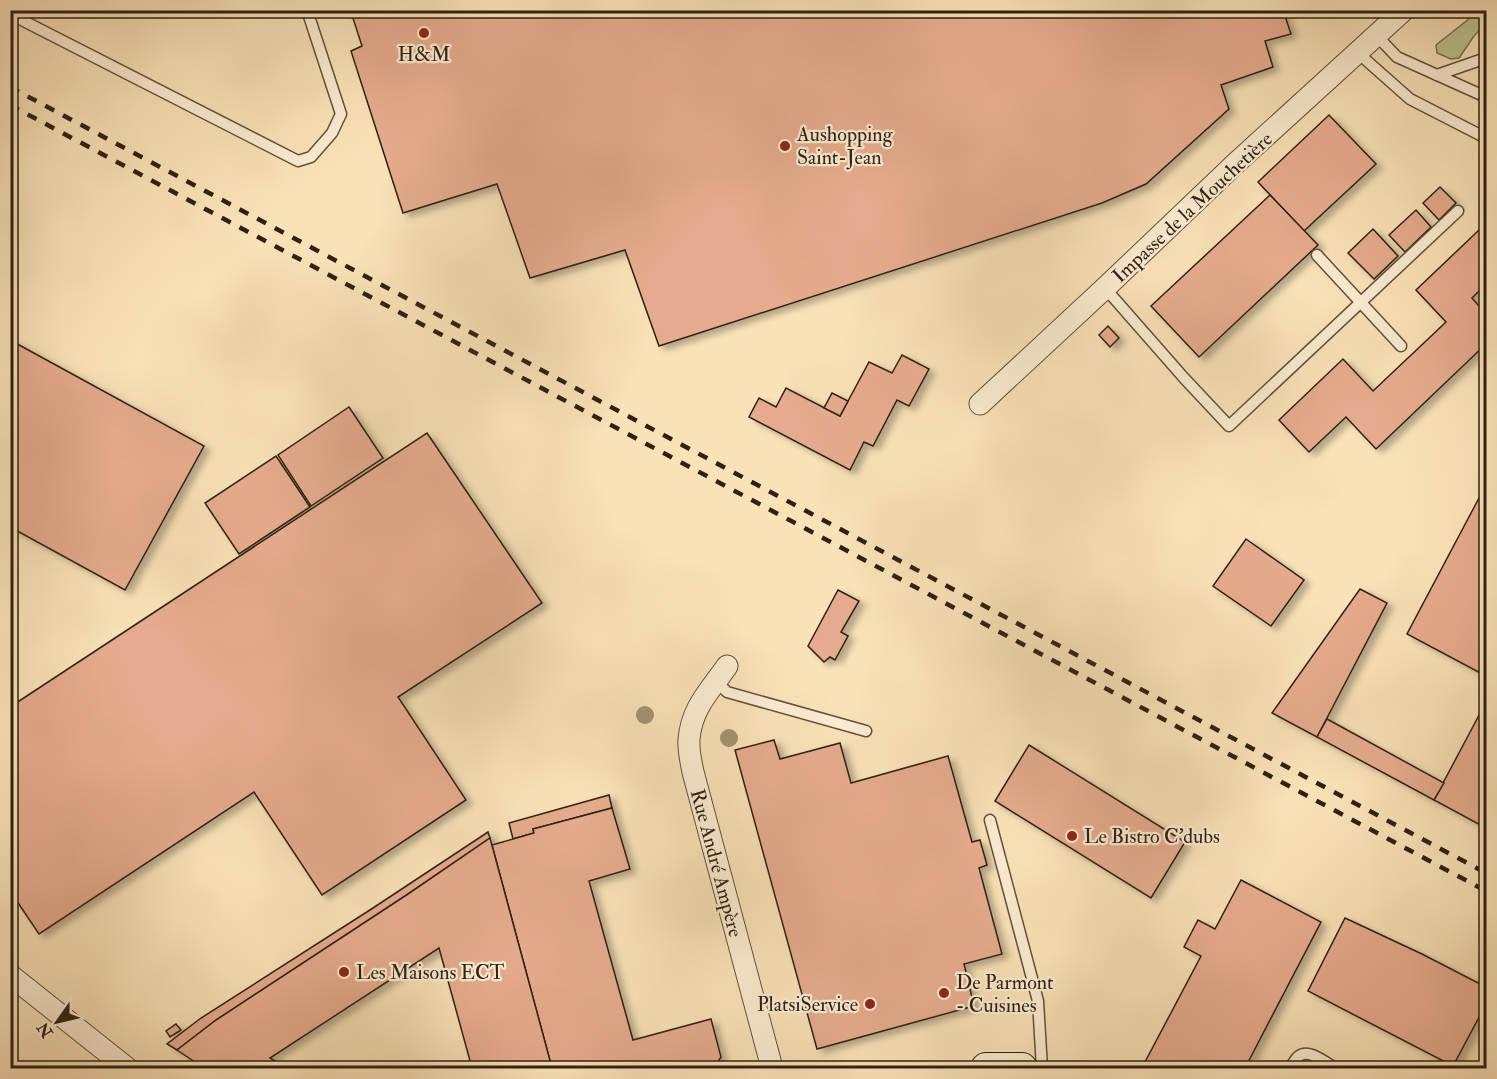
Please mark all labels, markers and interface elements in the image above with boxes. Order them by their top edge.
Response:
marker: H&M [417,26,431,40]
place label: H&M [398,42,450,67]
place label: Aushopping Saint-Jean [796,122,894,170]
street label: Impasse de la Mouchetière [1107,127,1278,289]
marker: Aushopping Saint-Jean [778,139,792,153]
street label: Rue André Ampère [684,786,748,940]
place label: Le Bistro C'dubs [1084,824,1220,849]
marker: Le Bistro C'dubs [1065,829,1079,843]
place label: Les Maisons ECT [356,960,505,985]
marker: Les Maisons ECT [337,965,351,979]
place label: De Parmont - Cuisines [956,970,1054,1018]
marker: De Parmont - Cuisines [937,986,951,1000]
north arrow [27,992,87,1052]
place label: PlatsiService [757,992,858,1017]
marker: PlatsiService [863,997,877,1011]
text: N [33,1018,58,1042]

